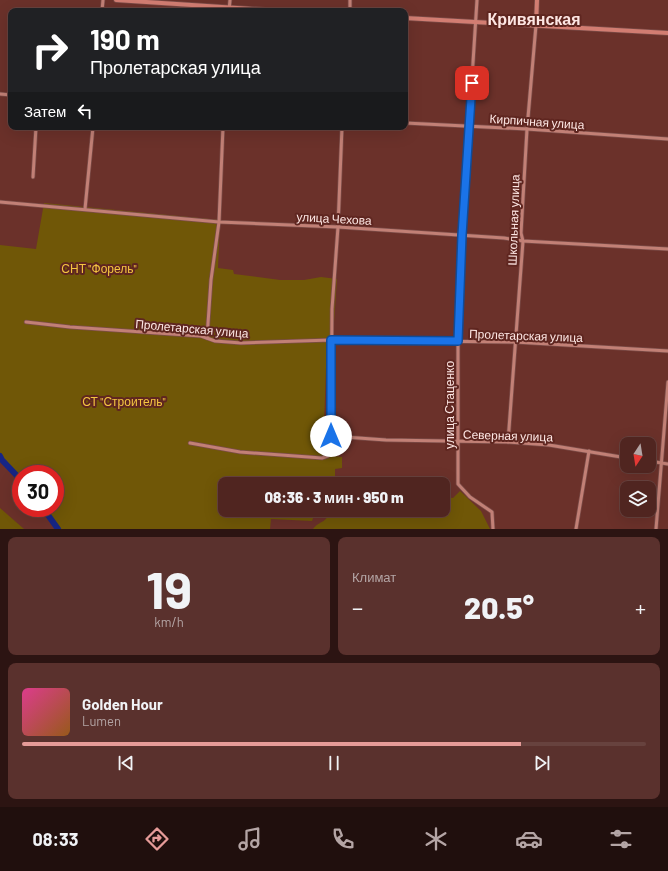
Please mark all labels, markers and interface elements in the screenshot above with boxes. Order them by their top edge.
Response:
district label: Кривянская [487,9,581,28]
text: 190 m [90,22,160,56]
icon: right [24,24,76,76]
text: Пролетарская улица [90,56,261,78]
pin [455,66,489,100]
icon: arrive [461,72,483,94]
icon: left [74,100,96,122]
text: Затем [24,102,66,120]
street label: Кирпичная улица [489,111,585,132]
street label: Школьная улица [504,174,523,266]
street label: улица Чехова [296,209,372,228]
park label: СНТ "Форель" [61,261,137,276]
street label: Пролетарская улица [135,316,250,341]
street label: Пролетарская улица [469,326,583,345]
street label: улица Стаценко [442,361,457,449]
park label: СТ "Строитель" [82,394,166,409]
position arrow [310,415,352,457]
street label: Северная улица [463,426,554,445]
north arrow [620,437,656,473]
map controls [620,437,656,517]
speed limit sign: 30 [12,465,64,517]
button: layers [620,481,656,517]
text: 08:36 · 3 мин · 950 m [264,488,404,506]
text: 19 [146,557,192,619]
text: Климат [352,569,396,585]
text: 20.5° [464,589,534,625]
text: − [352,594,363,620]
text: + [635,594,646,620]
text: km/h [154,614,184,630]
text: Golden Hour [82,695,163,713]
text: Lumen [82,713,121,729]
icon: previous [115,752,137,774]
icon: pause [323,752,345,774]
icon: next [531,752,553,774]
icon: directions [143,825,171,853]
icon: music [236,825,264,853]
icon: phone [329,825,357,853]
icon: climate [422,825,450,853]
icon: car [515,825,543,853]
icon: filters [607,825,635,853]
text: 08:33 [32,828,78,850]

